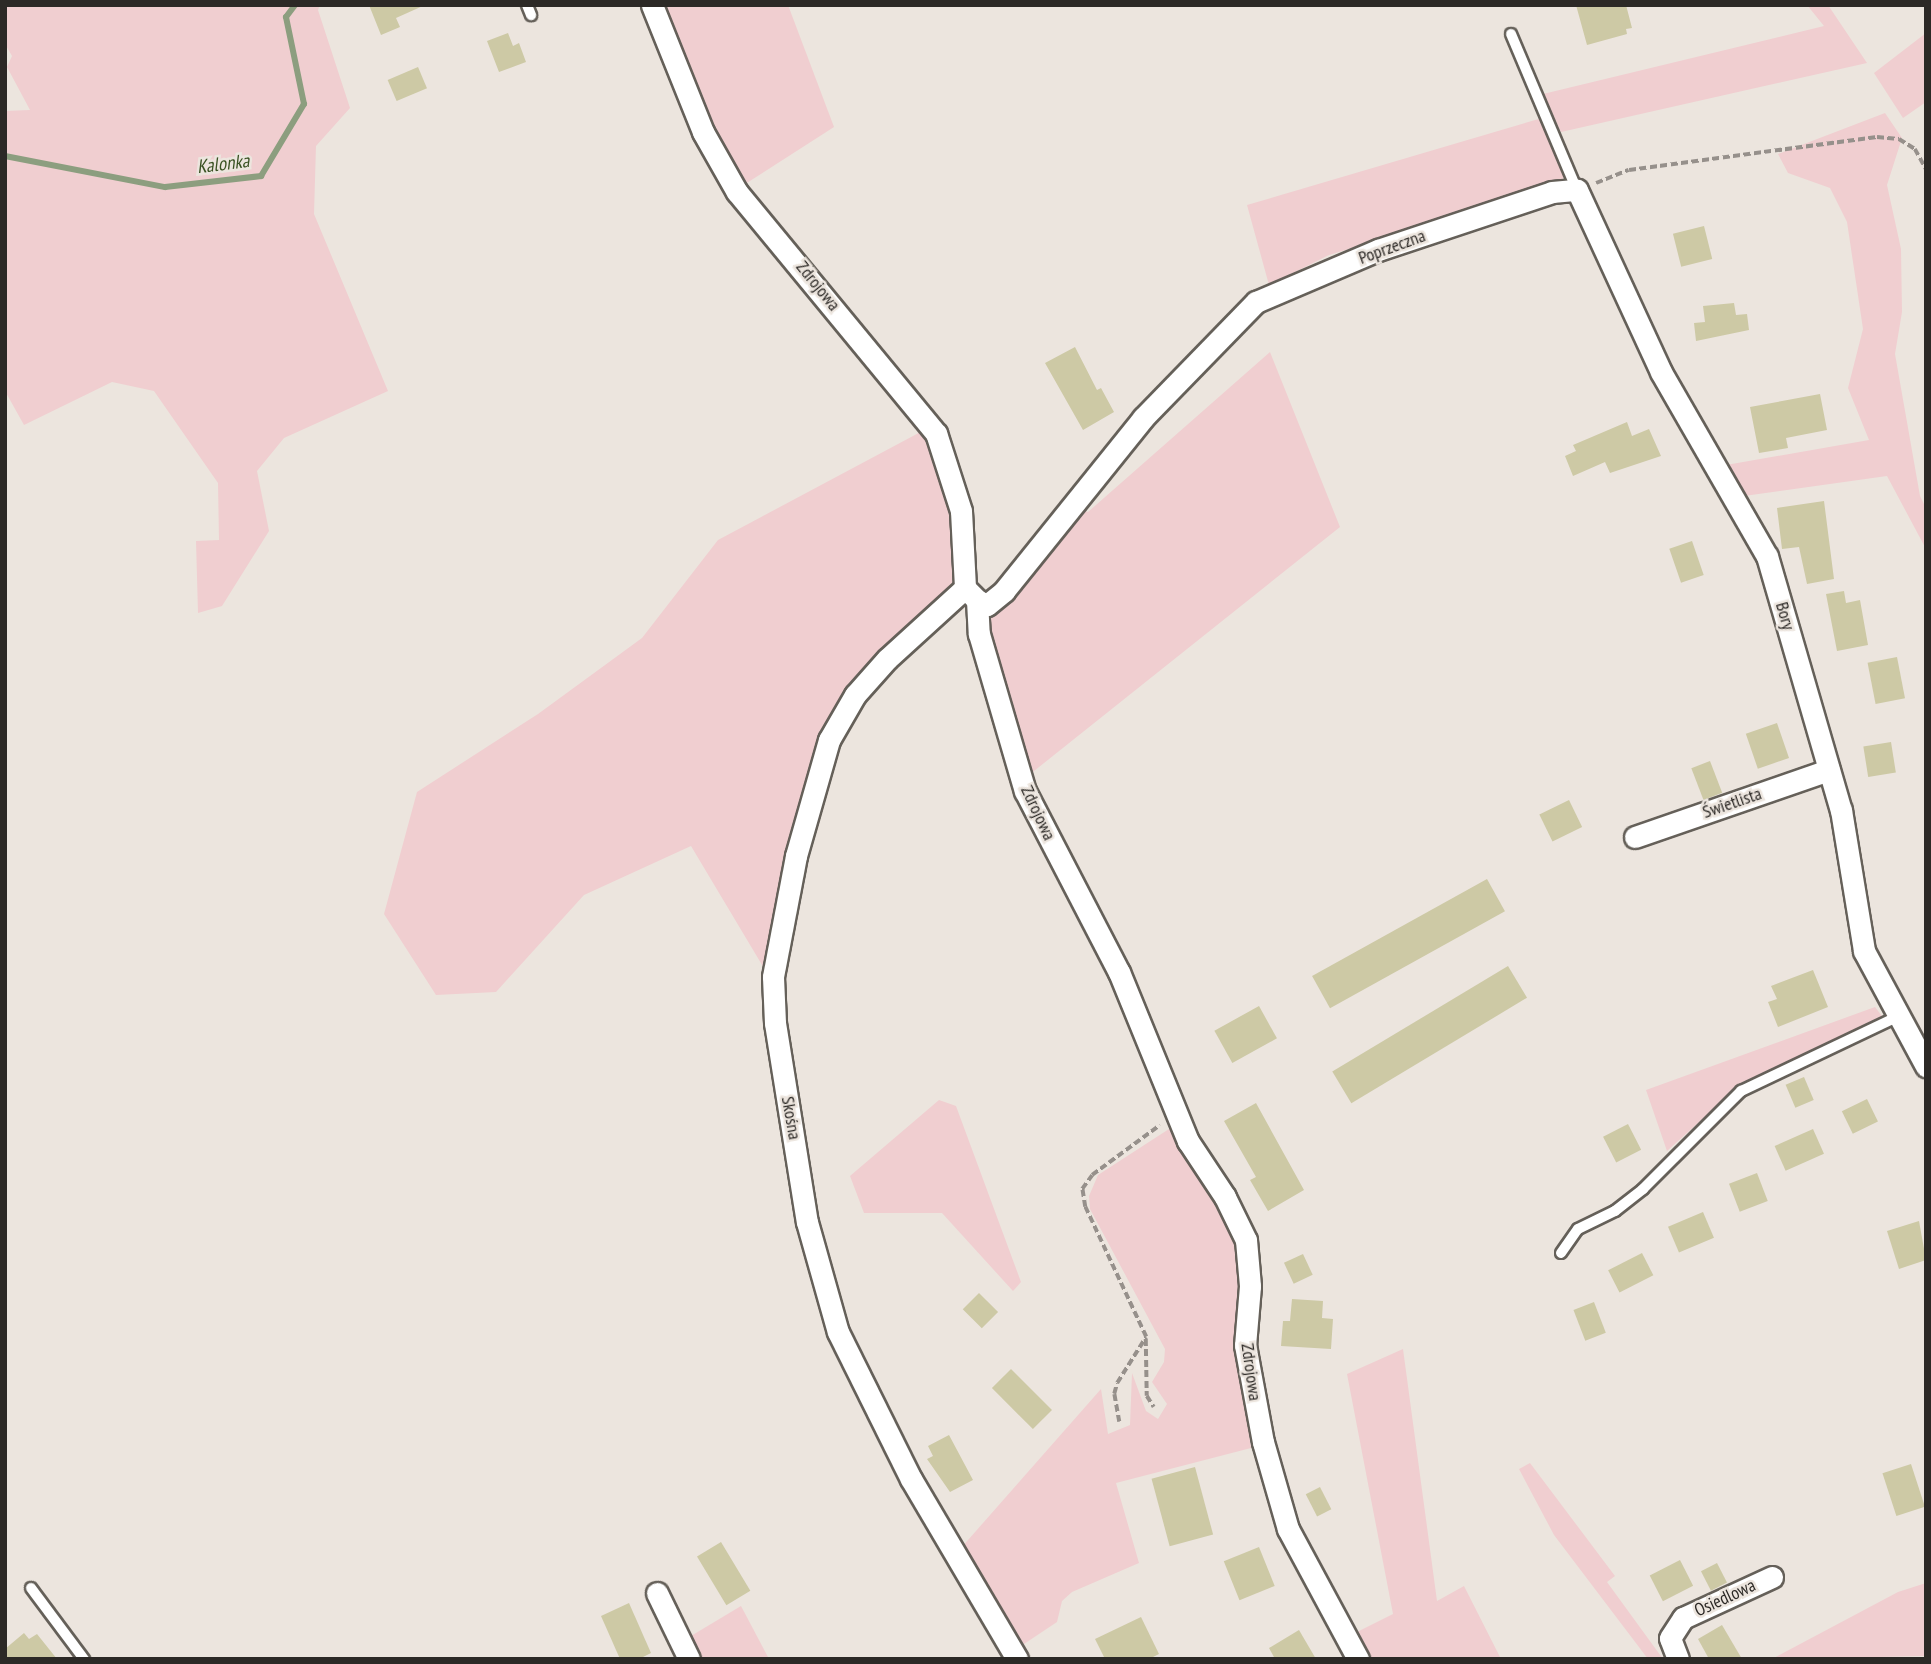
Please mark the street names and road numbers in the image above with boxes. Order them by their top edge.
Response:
street label: Poprzeczna [1356,225,1428,269]
street label: Zdrojowa [791,257,845,315]
street label: Bory [1771,600,1799,632]
street label: Zdrojowa [1016,782,1060,844]
street label: Świetlista [1700,783,1764,823]
street label: Skośna [777,1095,805,1141]
street label: Zdrojowa [1236,1342,1266,1402]
street label: Osiedlowa [1691,1575,1759,1621]

